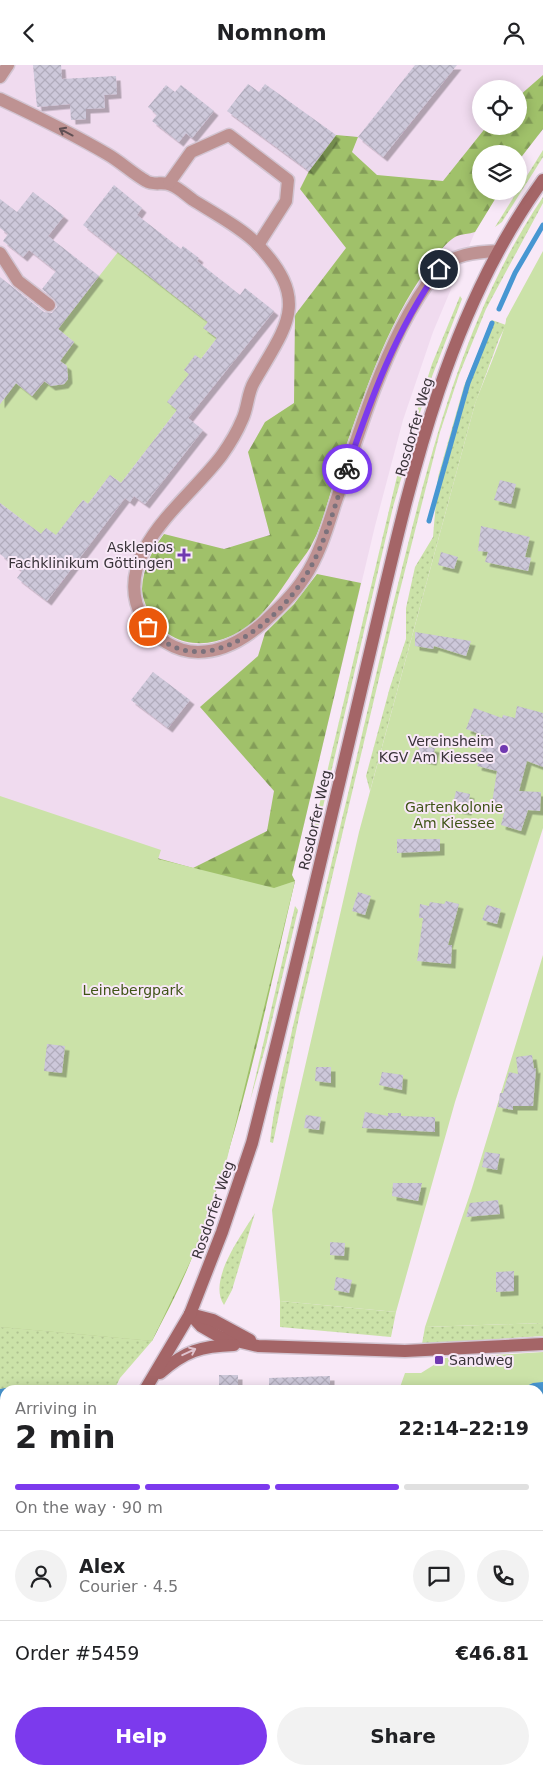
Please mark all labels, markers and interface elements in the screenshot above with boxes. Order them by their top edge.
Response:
icon: back [15,19,43,47]
icon: person [500,19,528,47]
text: Nomnom [216,20,327,45]
map controls [472,80,527,200]
button: locate [472,80,527,135]
one-way arrow [59,127,74,137]
button: layers [472,145,527,200]
pin [418,248,460,290]
icon: home [425,255,453,283]
street label: Rosdorfer Weg [392,376,436,478]
courier [322,444,372,494]
icon: bike [333,455,361,483]
place label: Asklepios Fachklinikum Göttingen [8,539,173,571]
marker: Asklepios Fachklinikum Göttingen [177,548,191,562]
pin [127,606,169,648]
icon: bag [134,613,162,641]
place label: Vereinsheim KGV Am Kiessee [379,733,494,765]
marker: Vereinsheim KGV Am Kiessee [498,743,510,755]
street label: Rosdorfer Weg [296,768,334,872]
park label: Gartenkolonie Am Kiessee [405,799,503,831]
park label: Leinebergpark [83,982,184,998]
street label: Rosdorfer Weg [189,1159,237,1261]
one-way arrow [181,1347,196,1357]
place label: Sandweg [449,1352,513,1368]
marker: Sandweg [433,1354,445,1366]
text: Arriving in [15,1399,97,1418]
text: 22:14–22:19 [399,1417,529,1439]
text: 2 min [15,1418,116,1456]
text: On the way · 90 m [15,1498,163,1517]
button: person [15,1550,67,1602]
button: chat [413,1550,465,1602]
button: phone [477,1550,529,1602]
text: Alex [79,1555,125,1577]
text: Courier · 4.5 [79,1577,178,1596]
text: Order #5459 [15,1642,139,1664]
text: €46.81 [456,1642,529,1664]
button: Help [15,1707,267,1765]
button: Share [277,1707,529,1765]

